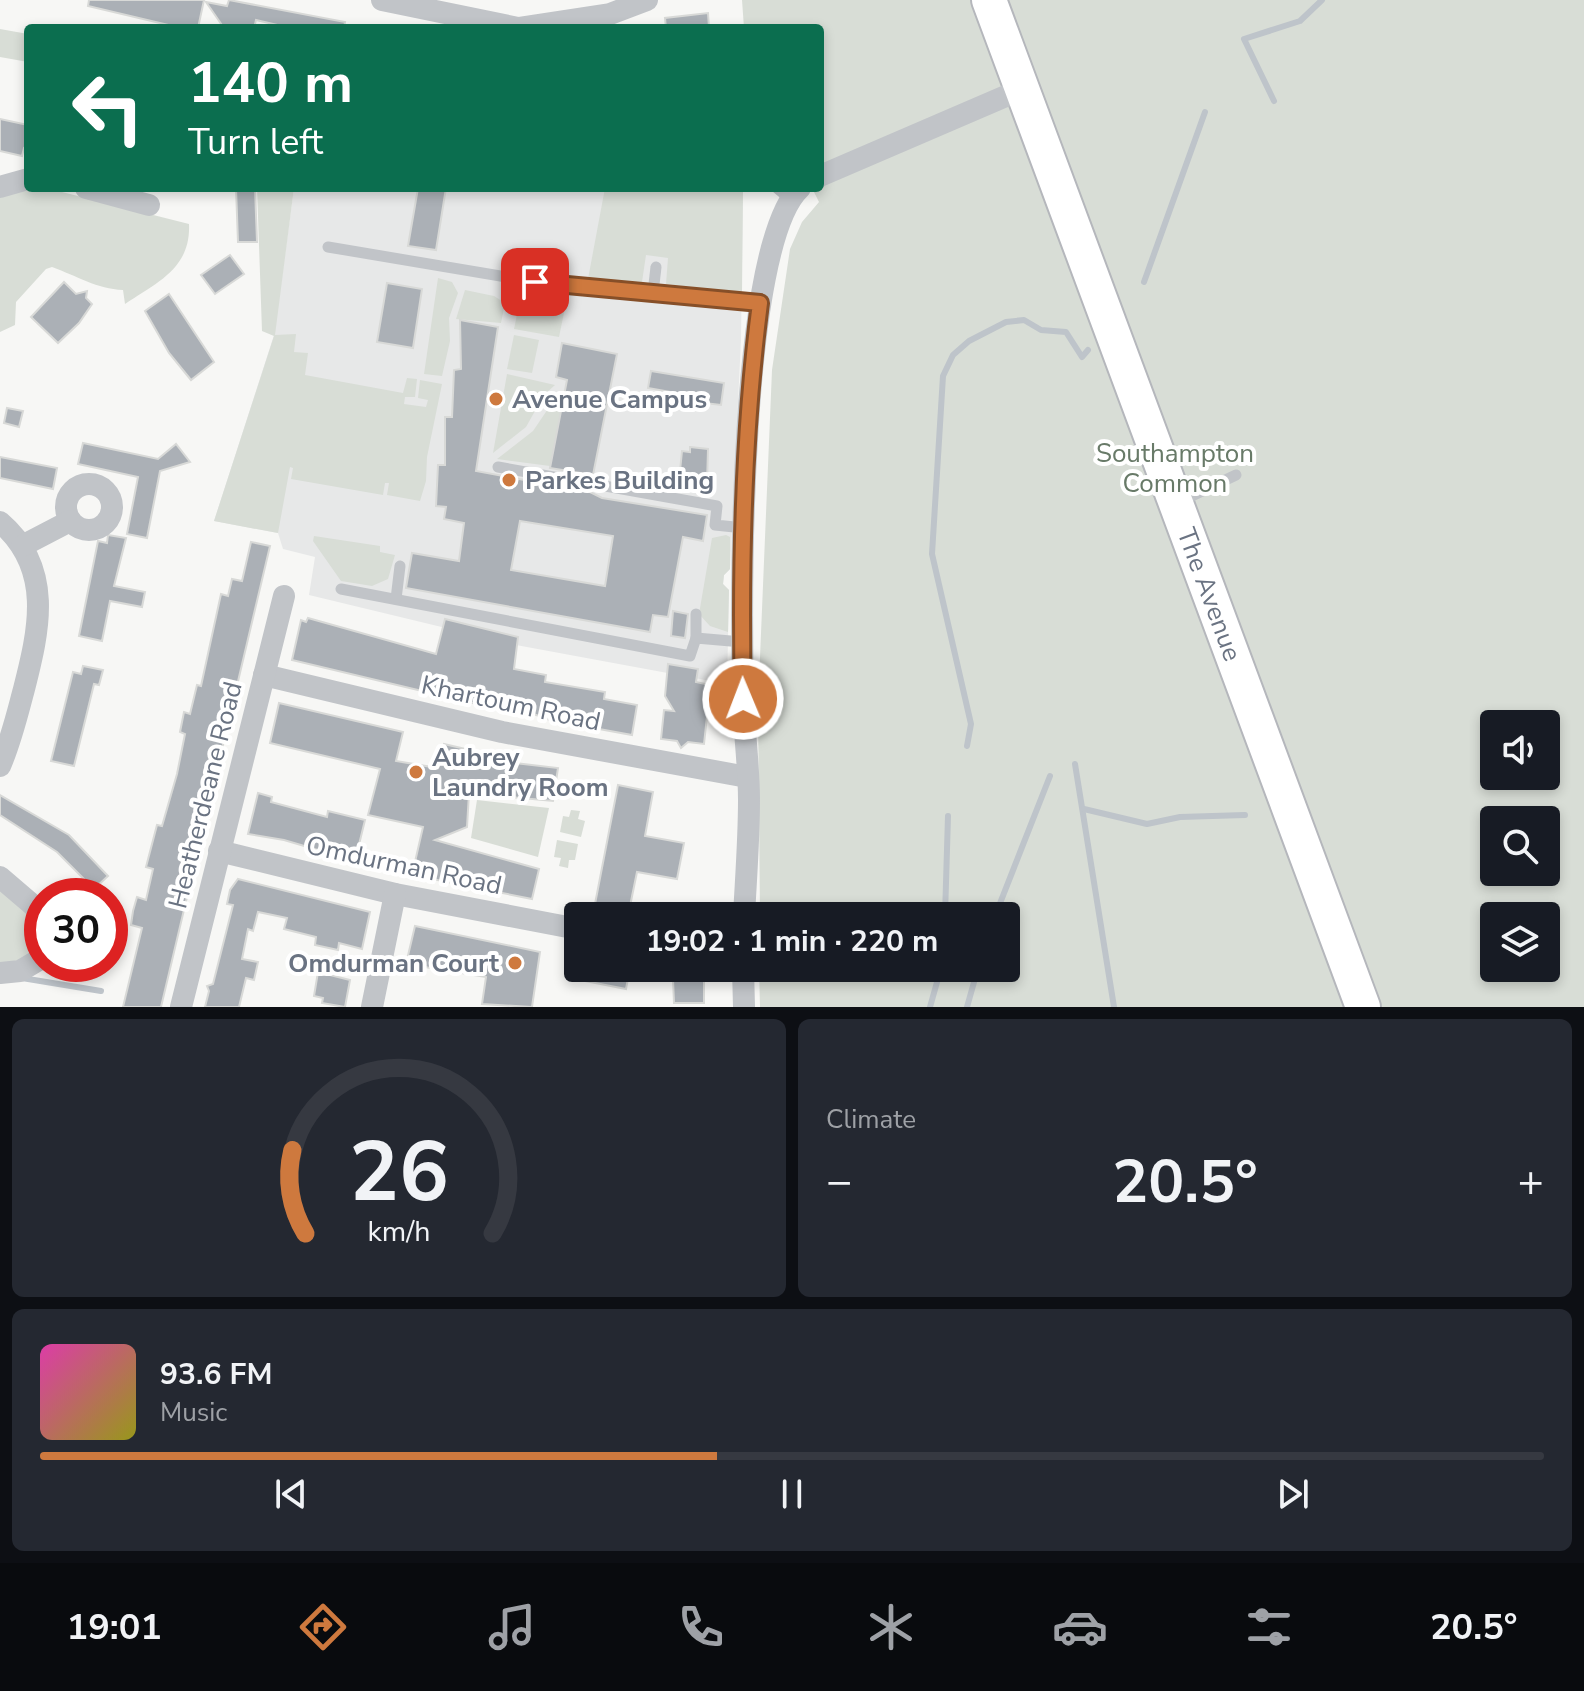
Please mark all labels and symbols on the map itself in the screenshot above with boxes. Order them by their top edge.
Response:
pin [501,248,569,316]
place label: Avenue Campus [512,382,707,417]
marker: Avenue Campus [487,390,505,408]
park label: Southampton Common [1096,436,1254,501]
place label: Parkes Building [525,463,714,498]
marker: Parkes Building [500,471,518,489]
street label: The Avenue [1169,523,1250,666]
position arrow [701,657,785,741]
street label: Khartoum Road [418,667,604,740]
street label: Heatherdeane Road [160,678,251,912]
place label: Aubrey Laundry Room [432,740,609,805]
marker: Aubrey Laundry Room [407,763,425,781]
street label: Omdurman Road [303,828,505,903]
speed limit sign: 30 [24,878,128,982]
place label: Omdurman Court [288,946,500,981]
marker: Omdurman Court [506,954,524,972]

